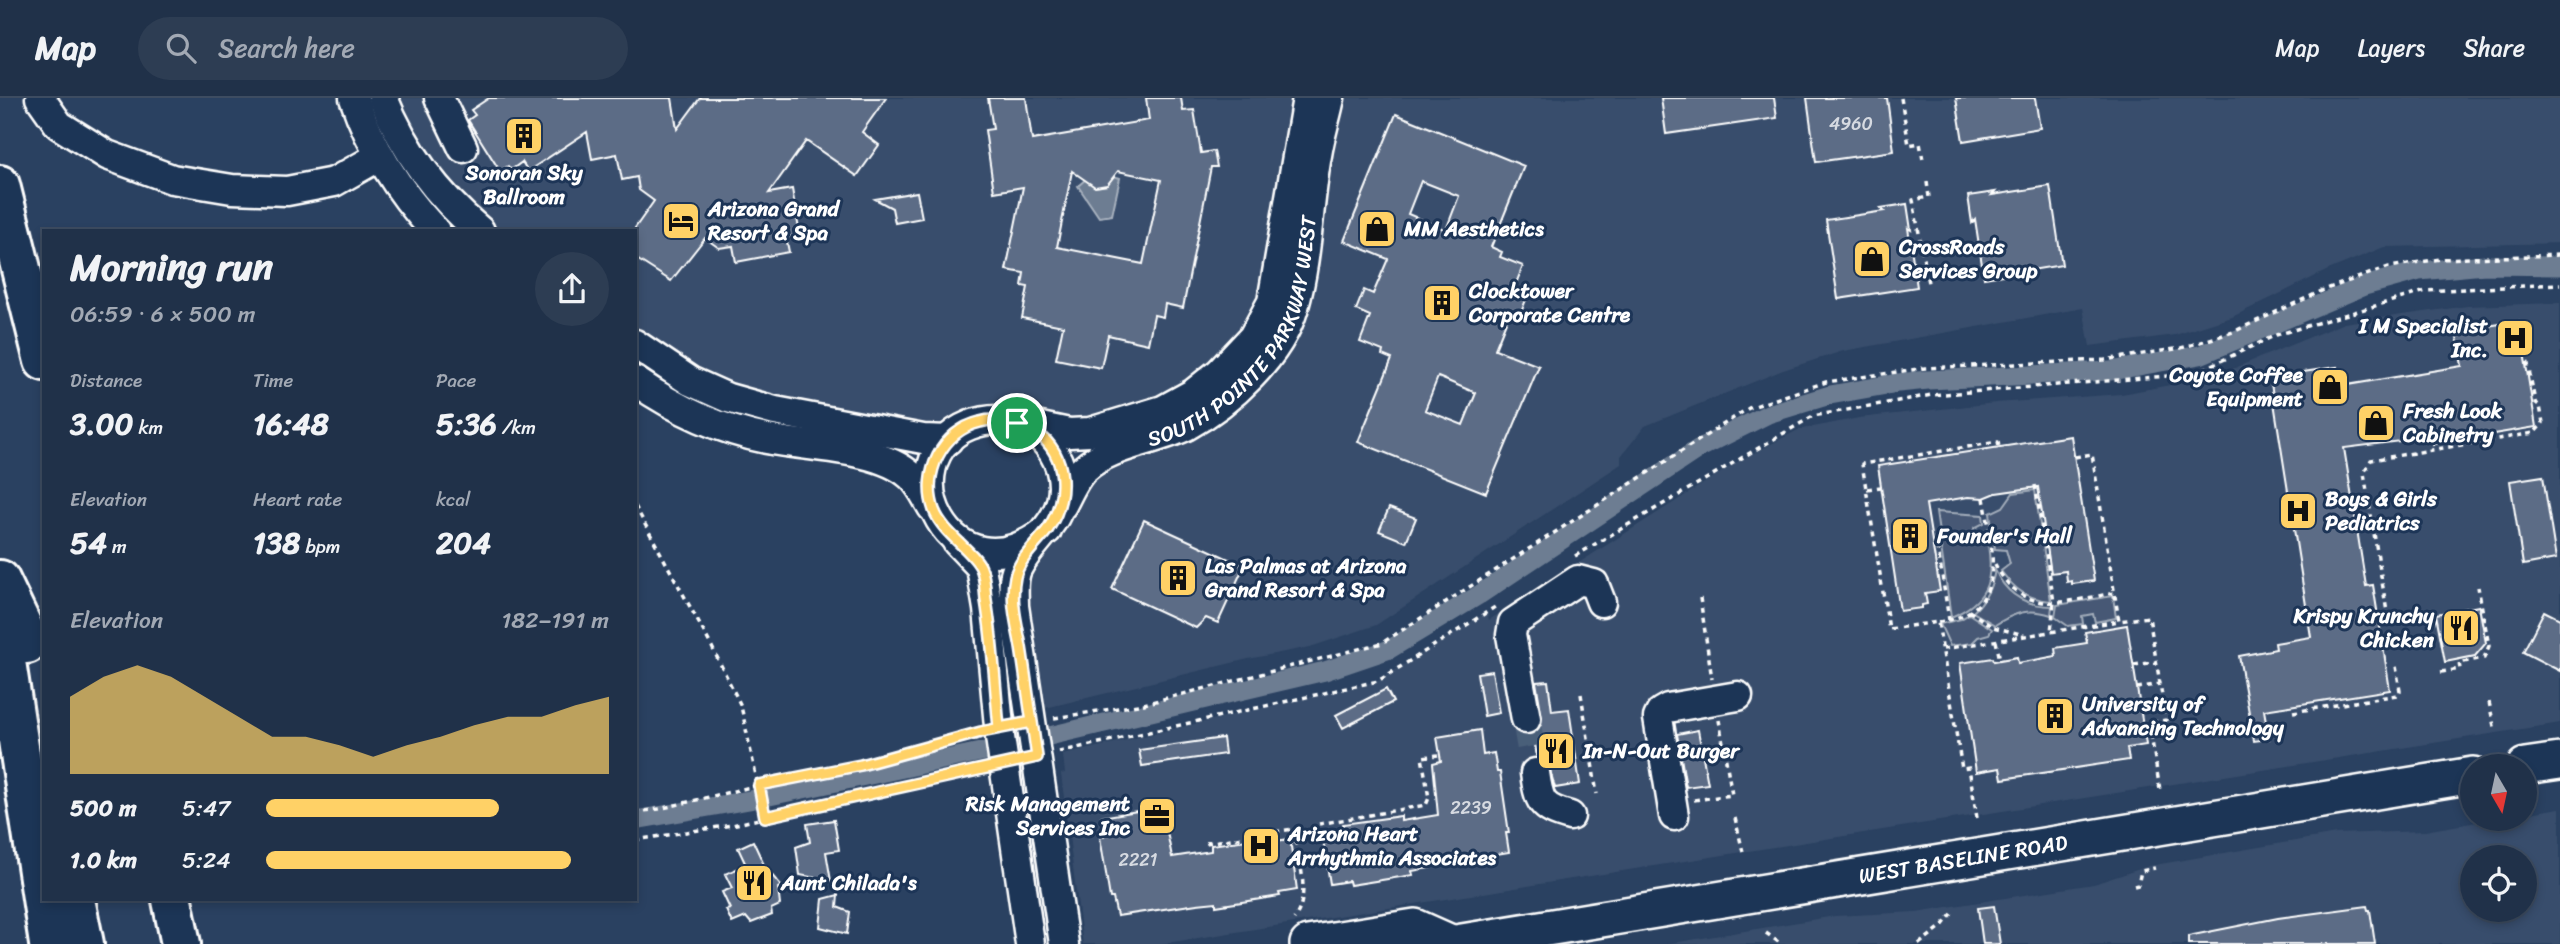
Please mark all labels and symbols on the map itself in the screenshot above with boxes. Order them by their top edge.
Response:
house number: 4960 [1829,108,1873,140]
building icon: Sonoran Sky Ballroom [503,115,545,157]
place label: Sonoran Sky Ballroom [464,154,584,216]
place label: Arizona Grand Resort & Spa [707,190,841,252]
hotel icon: Arizona Grand Resort & Spa [660,200,702,242]
shop icon: MM Aesthetics [1356,208,1398,250]
place label: MM Aesthetics [1403,210,1544,248]
street label: SOUTH POINTE PARKWAY WEST [1143,212,1328,458]
place label: CrossRoads Services Group [1898,228,2038,290]
shop icon: CrossRoads Services Group [1851,238,1893,280]
place label: Clocktower Corporate Centre [1468,272,1631,334]
building icon: Clocktower Corporate Centre [1421,282,1463,324]
place label: I M Specialist Inc. [2358,307,2489,369]
hospital icon: I M Specialist Inc. [2494,317,2536,359]
place label: Coyote Coffee Equipment [2169,356,2304,418]
shop icon: Coyote Coffee Equipment [2309,366,2351,408]
place label: Fresh Look Cabinetry [2402,392,2503,454]
pin [987,393,1047,453]
shop icon: Fresh Look Cabinetry [2355,402,2397,444]
place label: Boys & Girls Pediatrics [2325,480,2437,542]
hospital icon: Boys & Girls Pediatrics [2277,490,2319,532]
building icon: Founder's Hall [1889,515,1931,557]
place label: Founder's Hall [1936,517,2073,555]
place label: Las Palmas at Arizona Grand Resort & Spa [1204,547,1407,609]
building icon: Las Palmas at Arizona Grand Resort & Spa [1157,557,1199,599]
place label: Krispy Krunchy Chicken [2292,597,2435,659]
restaurant icon: Krispy Krunchy Chicken [2440,607,2482,649]
place label: University of Advancing Technology [2081,685,2285,747]
building icon: University of Advancing Technology [2034,695,2076,737]
restaurant icon: In-N-Out Burger [1535,730,1577,772]
place label: In-N-Out Burger [1582,732,1741,770]
north arrow [2460,754,2538,831]
place label: Risk Management Services Inc [965,785,1131,847]
house number: 2239 [1450,792,1492,824]
office icon: Risk Management Services Inc [1136,795,1178,837]
place label: Arizona Heart Arrhythmia Associates [1287,815,1497,877]
street label: WEST BASELINE ROAD [1856,823,2071,895]
hospital icon: Arizona Heart Arrhythmia Associates [1240,825,1282,867]
house number: 2221 [1119,844,1158,876]
restaurant icon: Aunt Chilada's [733,862,775,904]
place label: Aunt Chilada's [780,864,917,902]

